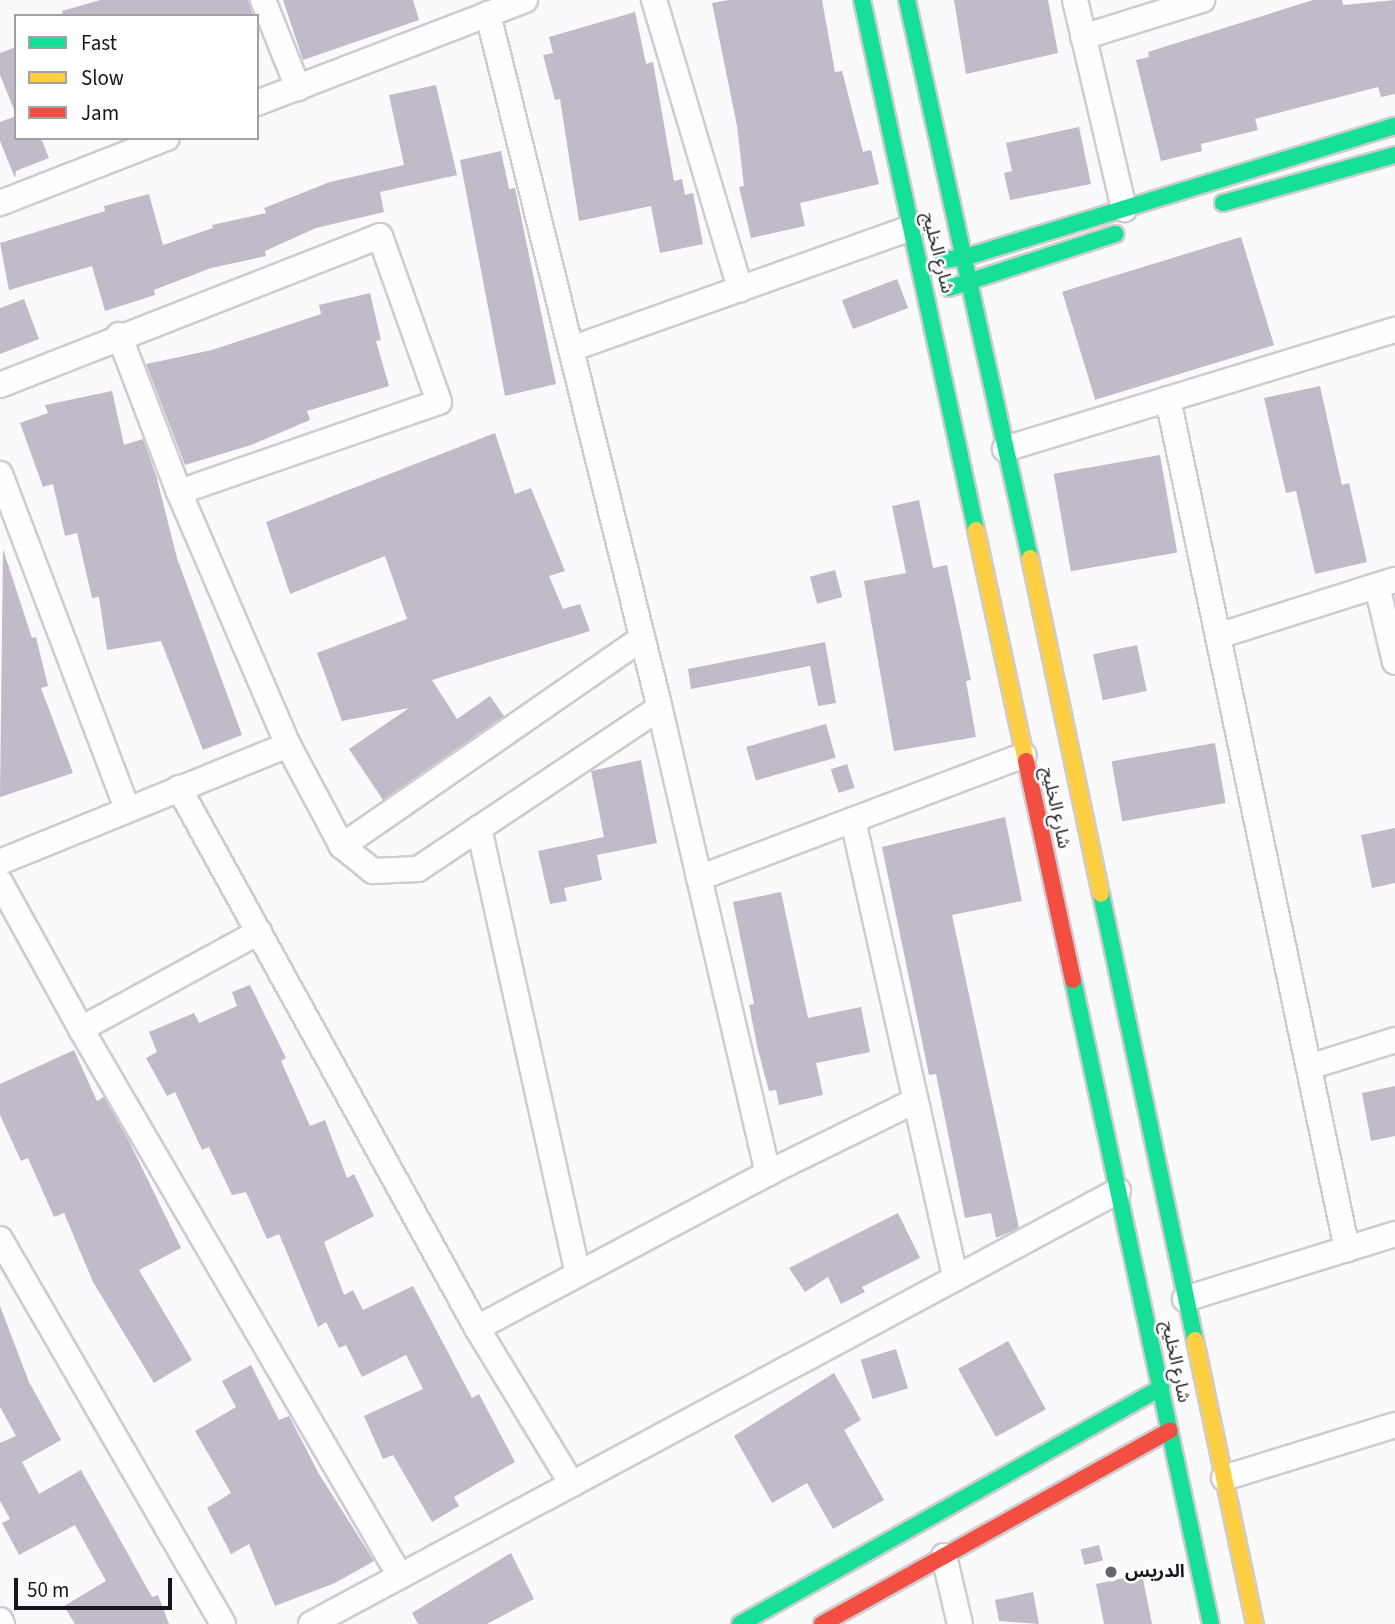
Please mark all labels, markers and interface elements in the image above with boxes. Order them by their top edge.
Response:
legend [14,14,259,140]
text: Fast [81,28,117,58]
text: Slow [81,63,124,93]
text: Jam [81,98,119,128]
street label: شارع الخليج [916,210,958,296]
street label: شارع الخليج [1036,765,1074,851]
street label: شارع الخليج [1156,1319,1194,1405]
place label: الدريس [1125,1561,1185,1583]
scale bar [18,1564,175,1608]
marker: الدريس [1103,1564,1119,1580]
text: 50 m [27,1575,69,1605]

